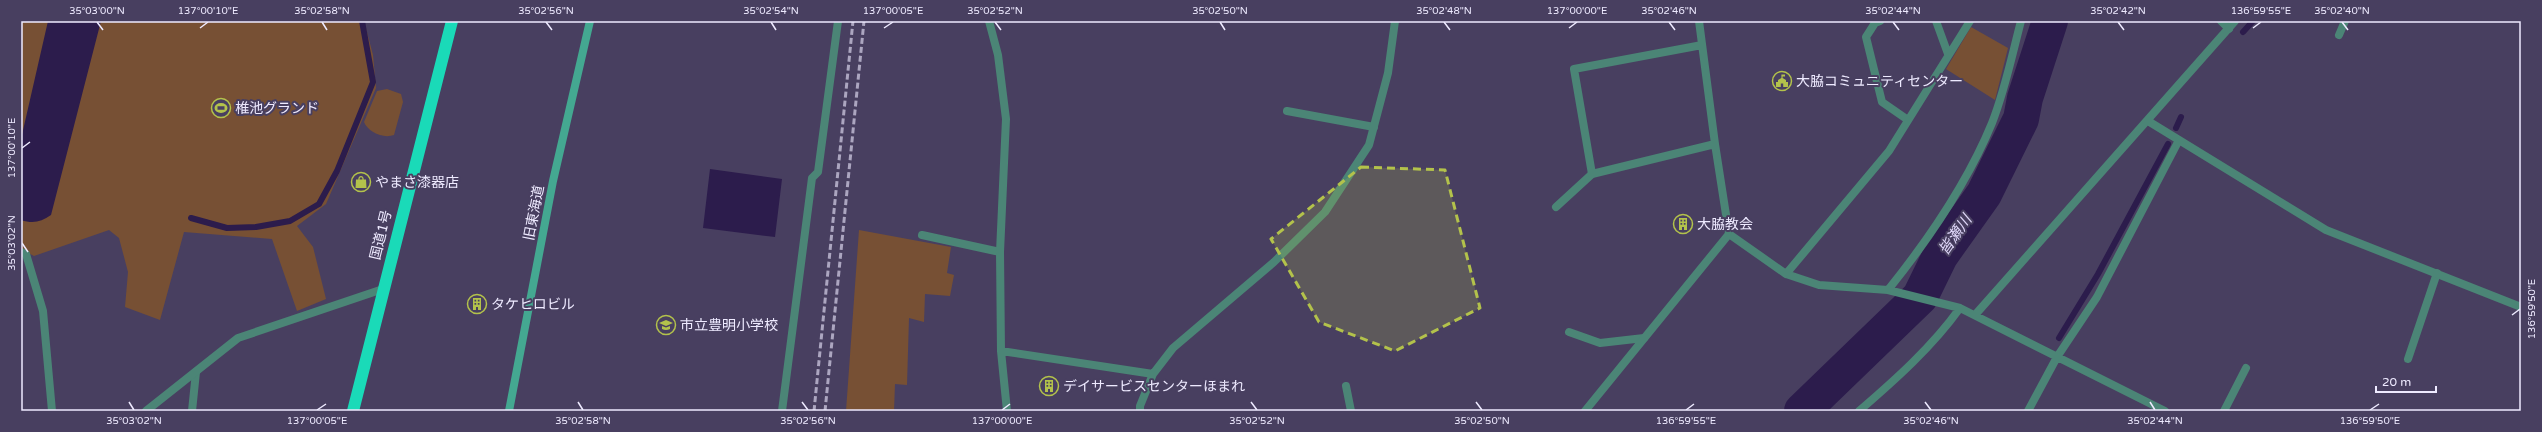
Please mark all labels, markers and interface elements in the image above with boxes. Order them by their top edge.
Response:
text: 35°03'00"N [69,5,125,17]
text: 137°00'10"E [178,5,238,17]
text: 35°02'58"N [294,5,350,17]
text: 35°02'56"N [518,5,574,17]
text: 35°02'54"N [743,5,799,17]
text: 137°00'05"E [863,5,923,17]
text: 35°02'52"N [967,5,1023,17]
text: 35°02'50"N [1192,5,1248,17]
text: 35°02'48"N [1416,5,1472,17]
text: 137°00'00"E [1547,5,1607,17]
text: 35°02'46"N [1641,5,1697,17]
text: 35°02'44"N [1865,5,1921,17]
text: 35°02'42"N [2090,5,2146,17]
text: 136°59'55"E [2231,5,2291,17]
text: 35°02'40"N [2314,5,2370,17]
public building icon: 大脇コミュニティセンター [1771,70,1793,92]
place label: 大脇コミュニティセンター [1796,73,1963,90]
sports icon: 椎池グランド [210,97,232,119]
place label: 椎池グランド [235,100,319,117]
text: 137°00'10"E [6,118,18,178]
shop icon: やまさ漆器店 [350,171,372,193]
place label: やまさ漆器店 [375,174,459,191]
street label: 旧東海道 [520,184,548,242]
street label: 国道1号 [367,208,395,262]
water label: 皆瀬川 [1935,210,1976,259]
building icon: 大脇教会 [1672,213,1694,235]
text: 35°03'02"N [6,215,18,271]
place label: 大脇教会 [1697,216,1753,233]
text: 136°59'50"E [2526,279,2538,339]
building icon: タケヒロビル [466,293,488,315]
place label: タケヒロビル [491,296,575,313]
school or university icon: 市立豊明小学校 [655,314,677,336]
place label: 市立豊明小学校 [680,317,778,334]
scale bar [2376,368,2436,394]
building icon: デイサービスセンターほまれ [1038,375,1060,397]
text: 20 m [2382,375,2411,389]
place label: デイサービスセンターほまれ [1063,378,1245,395]
text: 35°03'02"N [106,415,162,427]
text: 137°00'05"E [287,415,347,427]
text: 35°02'58"N [555,415,611,427]
text: 35°02'56"N [780,415,836,427]
text: 137°00'00"E [972,415,1032,427]
text: 35°02'52"N [1229,415,1285,427]
text: 35°02'50"N [1454,415,1510,427]
text: 136°59'55"E [1656,415,1716,427]
text: 35°02'46"N [1903,415,1959,427]
text: 35°02'44"N [2127,415,2183,427]
text: 136°59'50"E [2340,415,2400,427]

